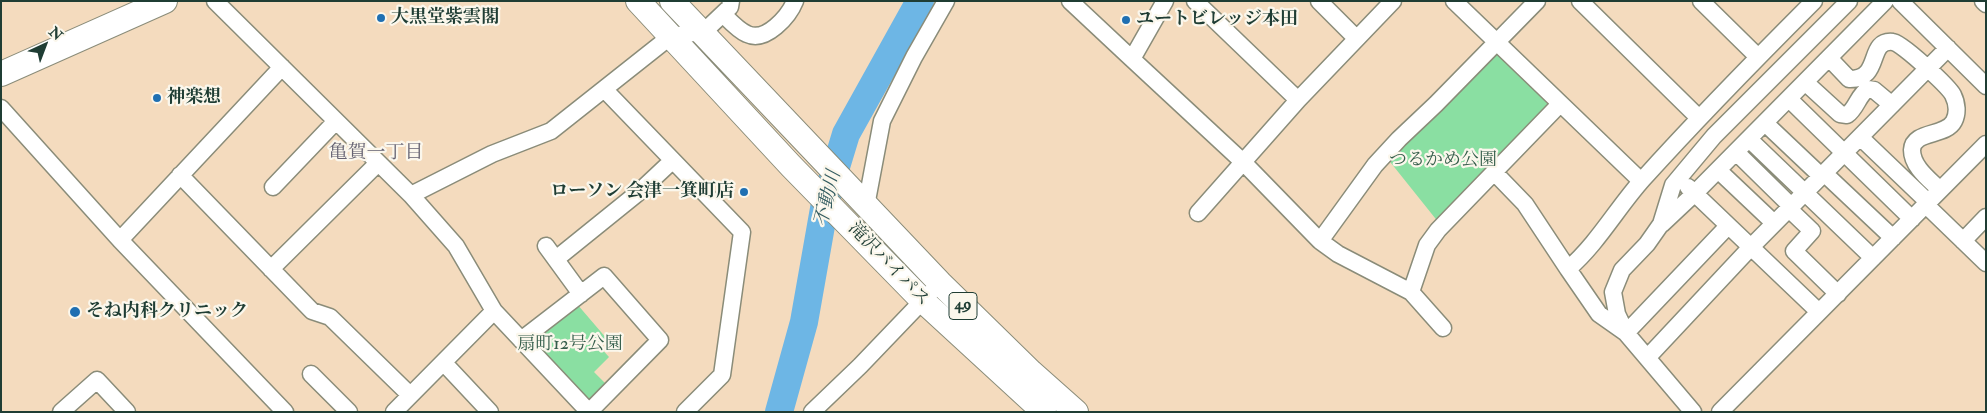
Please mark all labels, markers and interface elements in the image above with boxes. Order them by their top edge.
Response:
place label: 大黒堂紫雲閣 [391,7,499,29]
place label: ユートビレッジ本田 [1136,9,1298,31]
marker: 大黒堂紫雲閣 [375,12,387,24]
marker: ユートビレッジ本田 [1120,14,1132,26]
north arrow [20,20,70,70]
text: N [45,23,66,44]
place label: 神楽想 [167,87,221,109]
marker: 神楽想 [151,92,163,104]
district label: 亀賀一丁目 [329,143,423,165]
park label: つるかめ公園 [1389,150,1497,172]
water label: 不動川 [811,169,847,229]
place label: ローソン 会津一箕町店 [550,181,734,203]
marker: ローソン 会津一箕町店 [738,186,750,198]
street label: 滝沢バイパス [843,219,933,311]
road number: 49 [949,292,977,320]
place label: そね内科クリニック [86,301,248,323]
marker: そね内科クリニック [68,305,82,319]
park label: 扇町12号公園 [517,334,623,356]

